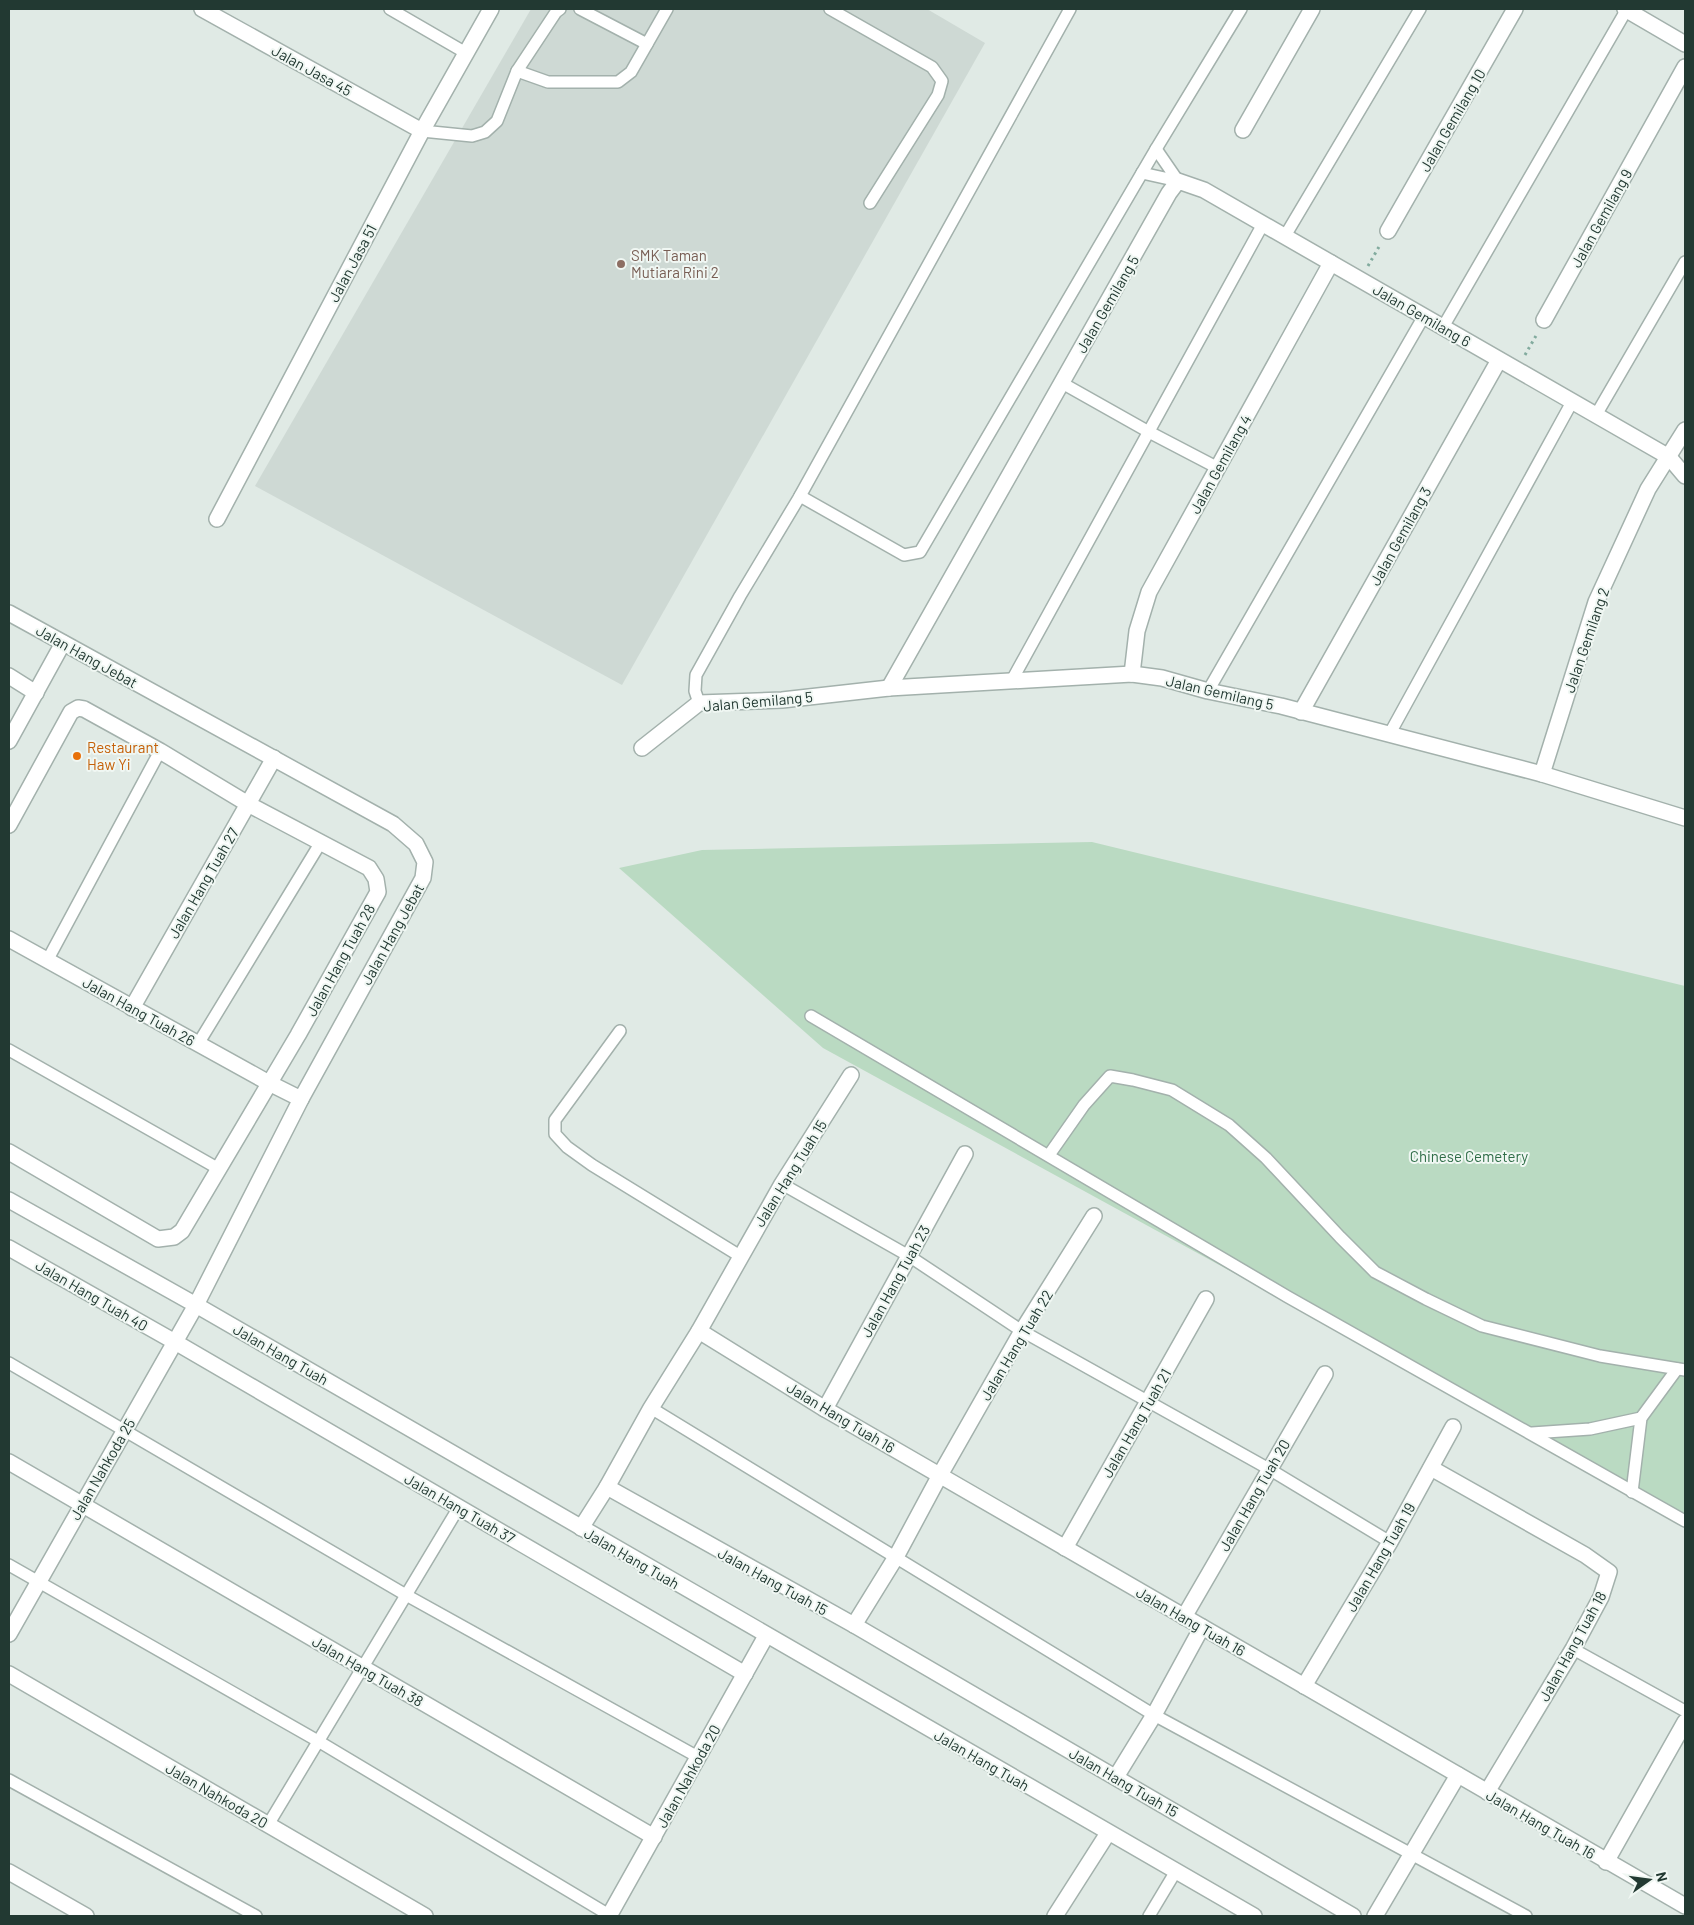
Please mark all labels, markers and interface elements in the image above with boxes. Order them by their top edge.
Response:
street label: Jalan Jasa 45 [269,41,355,99]
street label: Jalan Gemilang 10 [1415,65,1489,175]
street label: Jalan Gemilang 9 [1566,166,1636,270]
street label: Jalan Jasa 51 [324,221,380,305]
place label: SMK Taman Mutiara Rini 2 [631,246,719,281]
street label: Jalan Gemilang 5 [1072,252,1142,356]
marker: SMK Taman Mutiara Rini 2 [615,258,627,270]
street label: Jalan Gemilang 6 [1370,280,1474,350]
street label: Jalan Gemilang 4 [1185,411,1255,517]
street label: Jalan Gemilang 3 [1365,484,1435,588]
street label: Jalan Gemilang 2 [1560,585,1612,695]
street label: Jalan Hang Jebat [33,621,141,691]
street label: Jalan Gemilang 5 [1164,671,1276,713]
street label: Jalan Gemilang 5 [702,687,814,715]
place label: Restaurant Haw Yi [87,738,159,773]
marker: Restaurant Haw Yi [71,750,83,762]
street label: Jalan Hang Tuah 27 [164,824,242,942]
street label: Jalan Hang Jebat [357,880,427,988]
street label: Jalan Hang Tuah 28 [302,901,378,1019]
street label: Jalan Hang Tuah 26 [80,973,198,1049]
street label: Jalan Hang Tuah 15 [750,1116,830,1230]
park label: Chinese Cemetery [1410,1147,1528,1165]
street label: Jalan Hang Tuah 23 [857,1222,933,1340]
street label: Jalan Hang Tuah 40 [33,1256,151,1334]
street label: Jalan Hang Tuah 22 [976,1286,1056,1404]
street label: Jalan Hang Tuah [230,1320,332,1388]
street label: Jalan Hang Tuah 21 [1097,1365,1175,1481]
street label: Jalan Hang Tuah 16 [784,1378,898,1456]
street label: Jalan Nahkoda 25 [66,1415,138,1523]
street label: Jalan Hang Tuah 20 [1215,1436,1293,1554]
street label: Jalan Hang Tuah 37 [402,1469,518,1547]
street label: Jalan Hang Tuah 19 [1341,1499,1419,1615]
street label: Jalan Hang Tuah [581,1524,683,1592]
street label: Jalan Hang Tuah 15 [715,1543,831,1619]
street label: Jalan Hang Tuah 16 [1133,1583,1249,1659]
street label: Jalan Hang Tuah 18 [1534,1588,1610,1704]
street label: Jalan Hang Tuah 38 [309,1632,427,1710]
street label: Jalan Nahkoda 20 [652,1721,724,1831]
street label: Jalan Hang Tuah [931,1726,1033,1794]
street label: Jalan Hang Tuah 15 [1066,1744,1182,1820]
street label: Jalan Nahkoda 20 [163,1758,271,1832]
street label: Jalan Hang Tuah 16 [1483,1786,1599,1862]
north arrow [1624,1855,1674,1905]
text: N [1653,1870,1671,1883]

